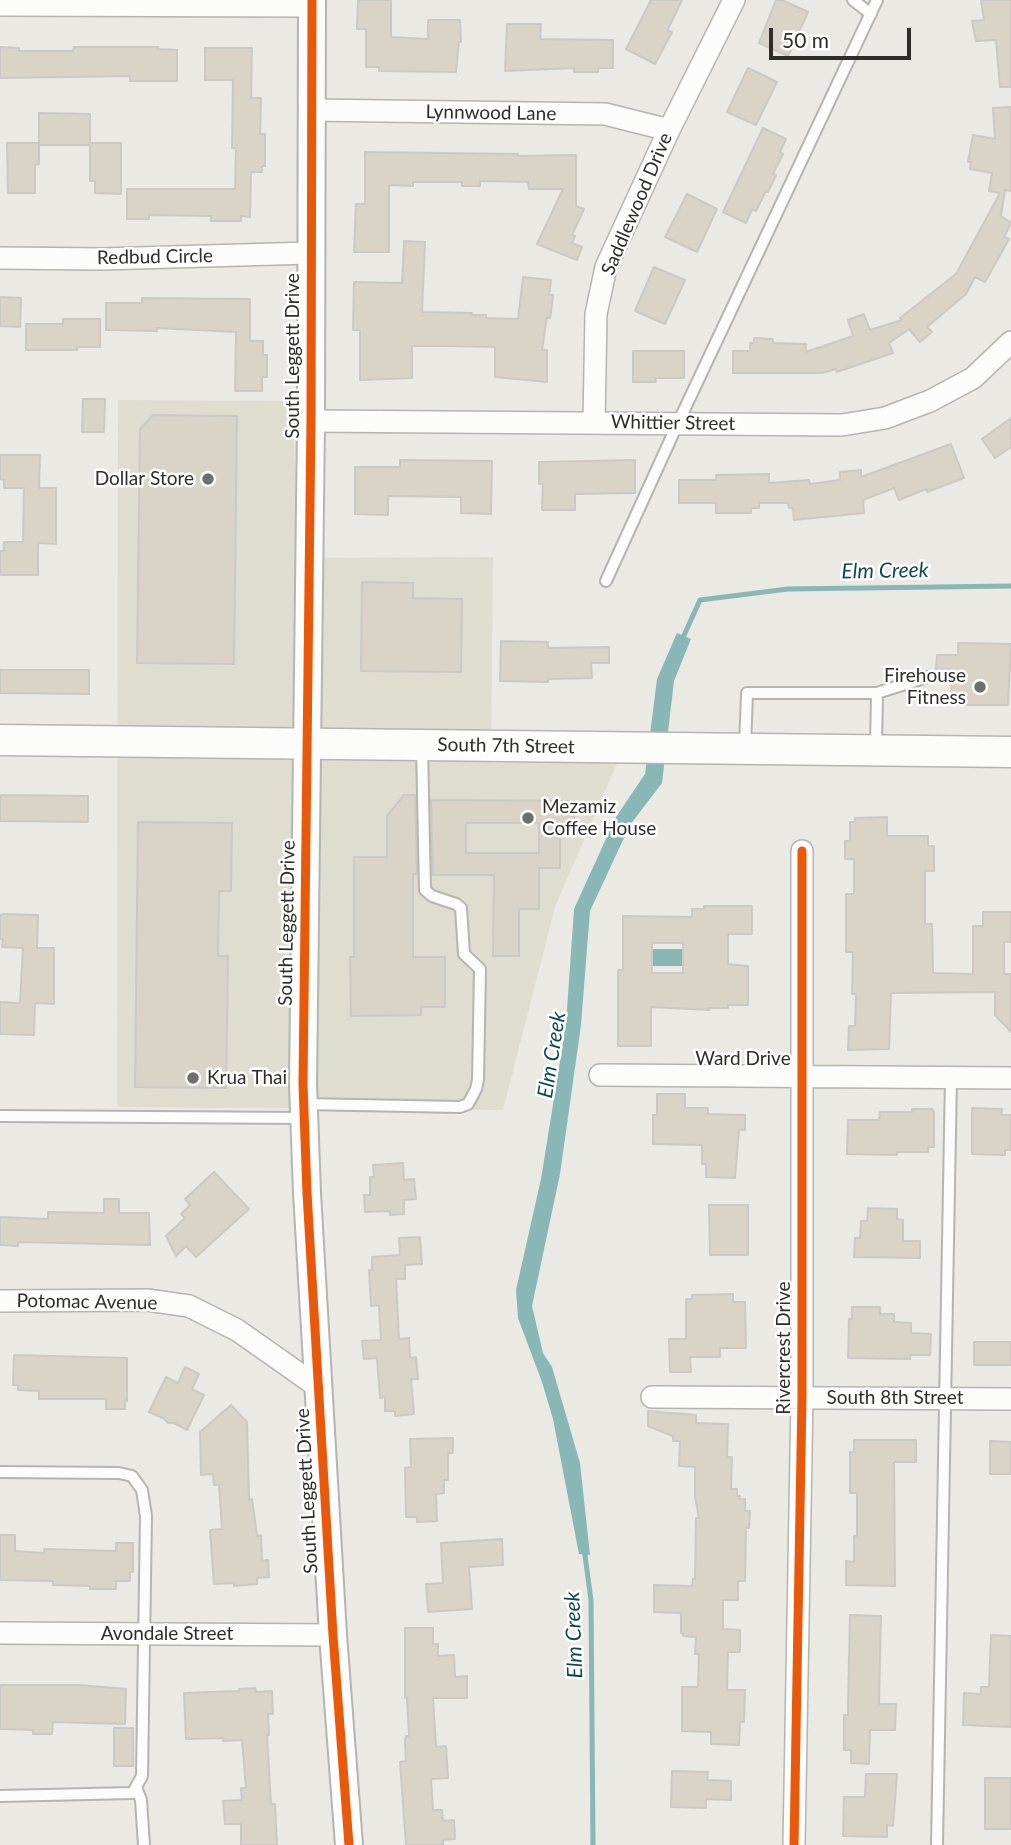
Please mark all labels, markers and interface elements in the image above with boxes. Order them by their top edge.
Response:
scale bar [773,14,915,58]
text: 50 m [782,27,829,52]
street label: Lynnwood Lane [426,100,556,126]
street label: Saddlewood Drive [597,129,677,279]
street label: Redbud Circle [97,245,213,269]
street label: South Leggett Drive [282,273,304,439]
street label: Whittier Street [611,411,735,435]
place label: Dollar Store [95,468,194,490]
marker: Dollar Store [200,471,216,487]
water label: Elm Creek [841,558,929,584]
place label: Firehouse Fitness [884,665,966,709]
marker: Firehouse Fitness [972,679,988,695]
street label: South 7th Street [437,733,575,759]
place label: Mezamiz Coffee House [542,796,656,840]
marker: Mezamiz Coffee House [520,810,536,826]
street label: South Leggett Drive [274,840,300,1006]
water label: Elm Creek [533,1010,571,1100]
street label: Ward Drive [695,1048,791,1070]
place label: Krua Thai [207,1067,287,1089]
marker: Krua Thai [185,1070,201,1086]
street label: Rivercrest Drive [773,1281,795,1415]
street label: Potomac Avenue [16,1289,158,1315]
street label: South 8th Street [826,1387,964,1409]
street label: South Leggett Drive [291,1408,323,1574]
water label: Elm Creek [560,1591,588,1679]
street label: Avondale Street [101,1623,233,1645]

